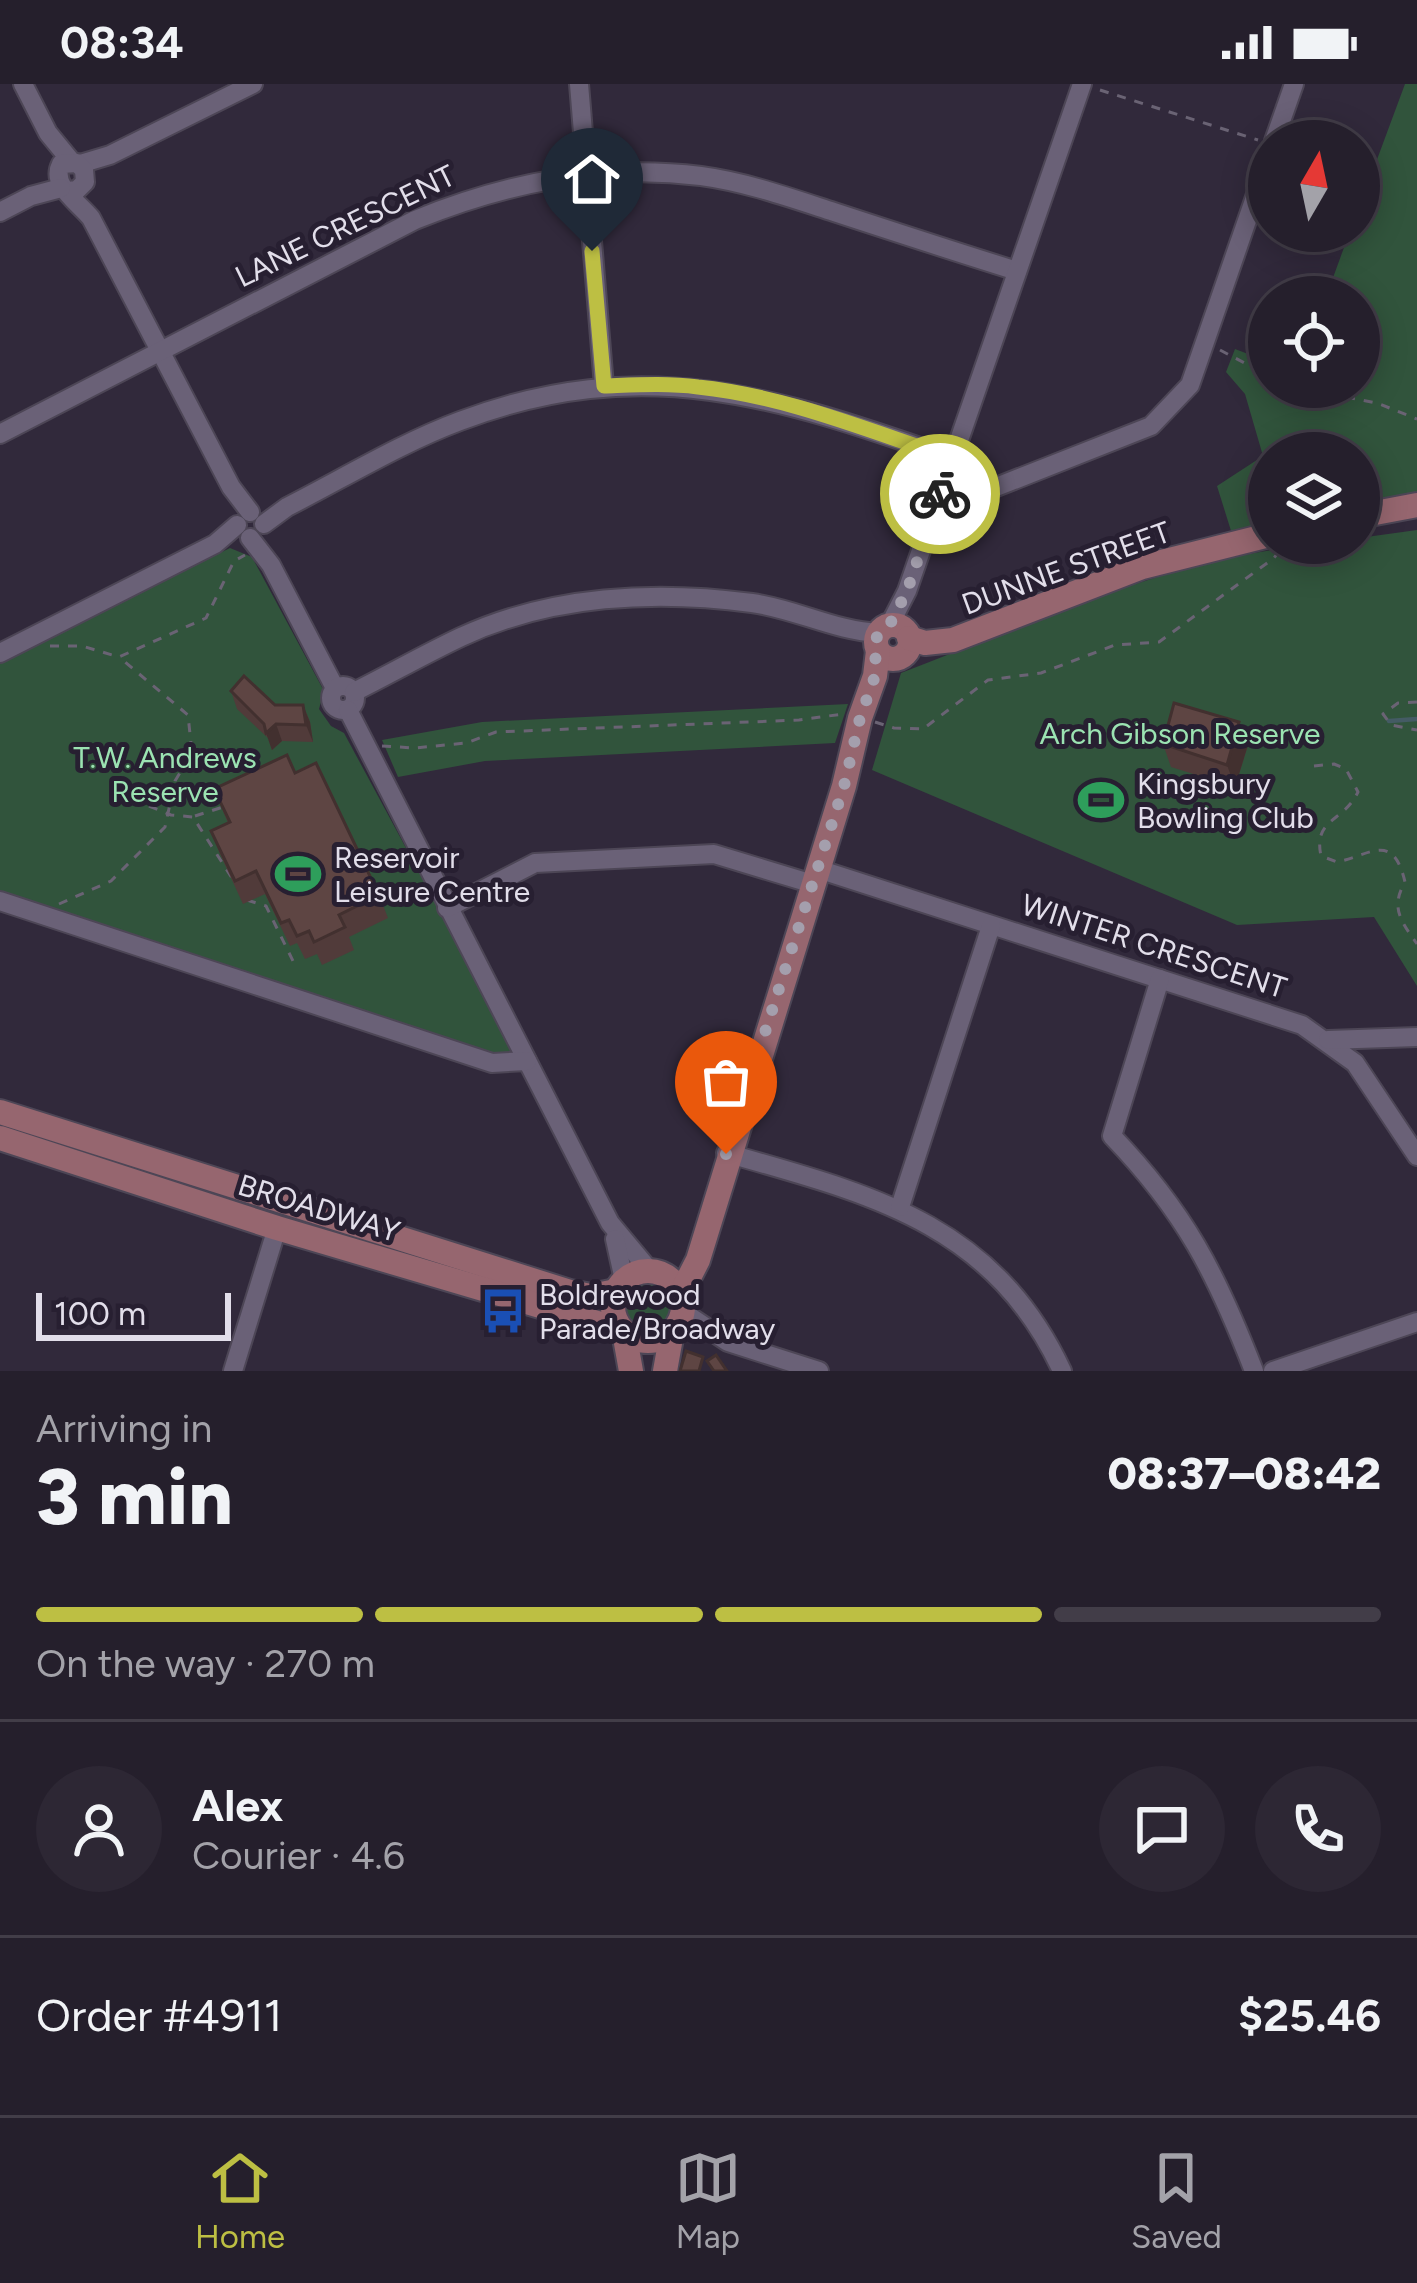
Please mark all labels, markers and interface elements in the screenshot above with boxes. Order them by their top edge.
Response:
text: 08:34 [60,15,184,69]
north arrow [1248,120,1380,252]
map controls [1248,120,1380,564]
pin [541,128,643,251]
icon: home [559,146,625,212]
street label: LANE CRESCENT [229,157,461,295]
button: locate [1248,276,1380,408]
button: layers [1248,432,1380,564]
courier [880,434,1000,554]
icon: bike [907,461,973,527]
street label: DUNNE STREET [957,513,1176,623]
park label: Arch Gibson Reserve [1040,715,1321,752]
park label: T.W. Andrews Reserve [73,739,257,810]
place label: Kingsbury Bowling Club [1137,765,1314,836]
sports icon: Kingsbury Bowling Club [1076,775,1126,825]
place label: Reservoir Leisure Centre [334,839,530,910]
sports icon: Reservoir Leisure Centre [273,849,323,899]
street label: WINTER CRESCENT [1017,886,1292,1006]
pin [675,1031,777,1154]
icon: bag [693,1049,759,1115]
street label: BROADWAY [234,1166,404,1250]
place label: Boldrewood Parade/Broadway [539,1276,775,1347]
bus stop icon: Boldrewood Parade/Broadway [478,1286,528,1336]
scale bar [36,1287,231,1340]
text: 100 m [54,1294,146,1333]
text: Arriving in [36,1405,212,1452]
text: 08:37–08:42 [1108,1446,1381,1500]
text: 3 min [36,1450,233,1544]
text: On the way · 270 m [36,1640,375,1687]
button: person [36,1766,162,1892]
button: chat [1099,1766,1225,1892]
button: phone [1255,1766,1381,1892]
text: Alex [192,1778,283,1832]
text: Courier · 4.6 [192,1832,405,1879]
text: Order #4911 [36,1988,282,2042]
text: $25.46 [1238,1988,1381,2042]
tab: Home [195,2145,285,2256]
tab: Map [675,2145,741,2256]
tab: Saved [1131,2145,1222,2256]

